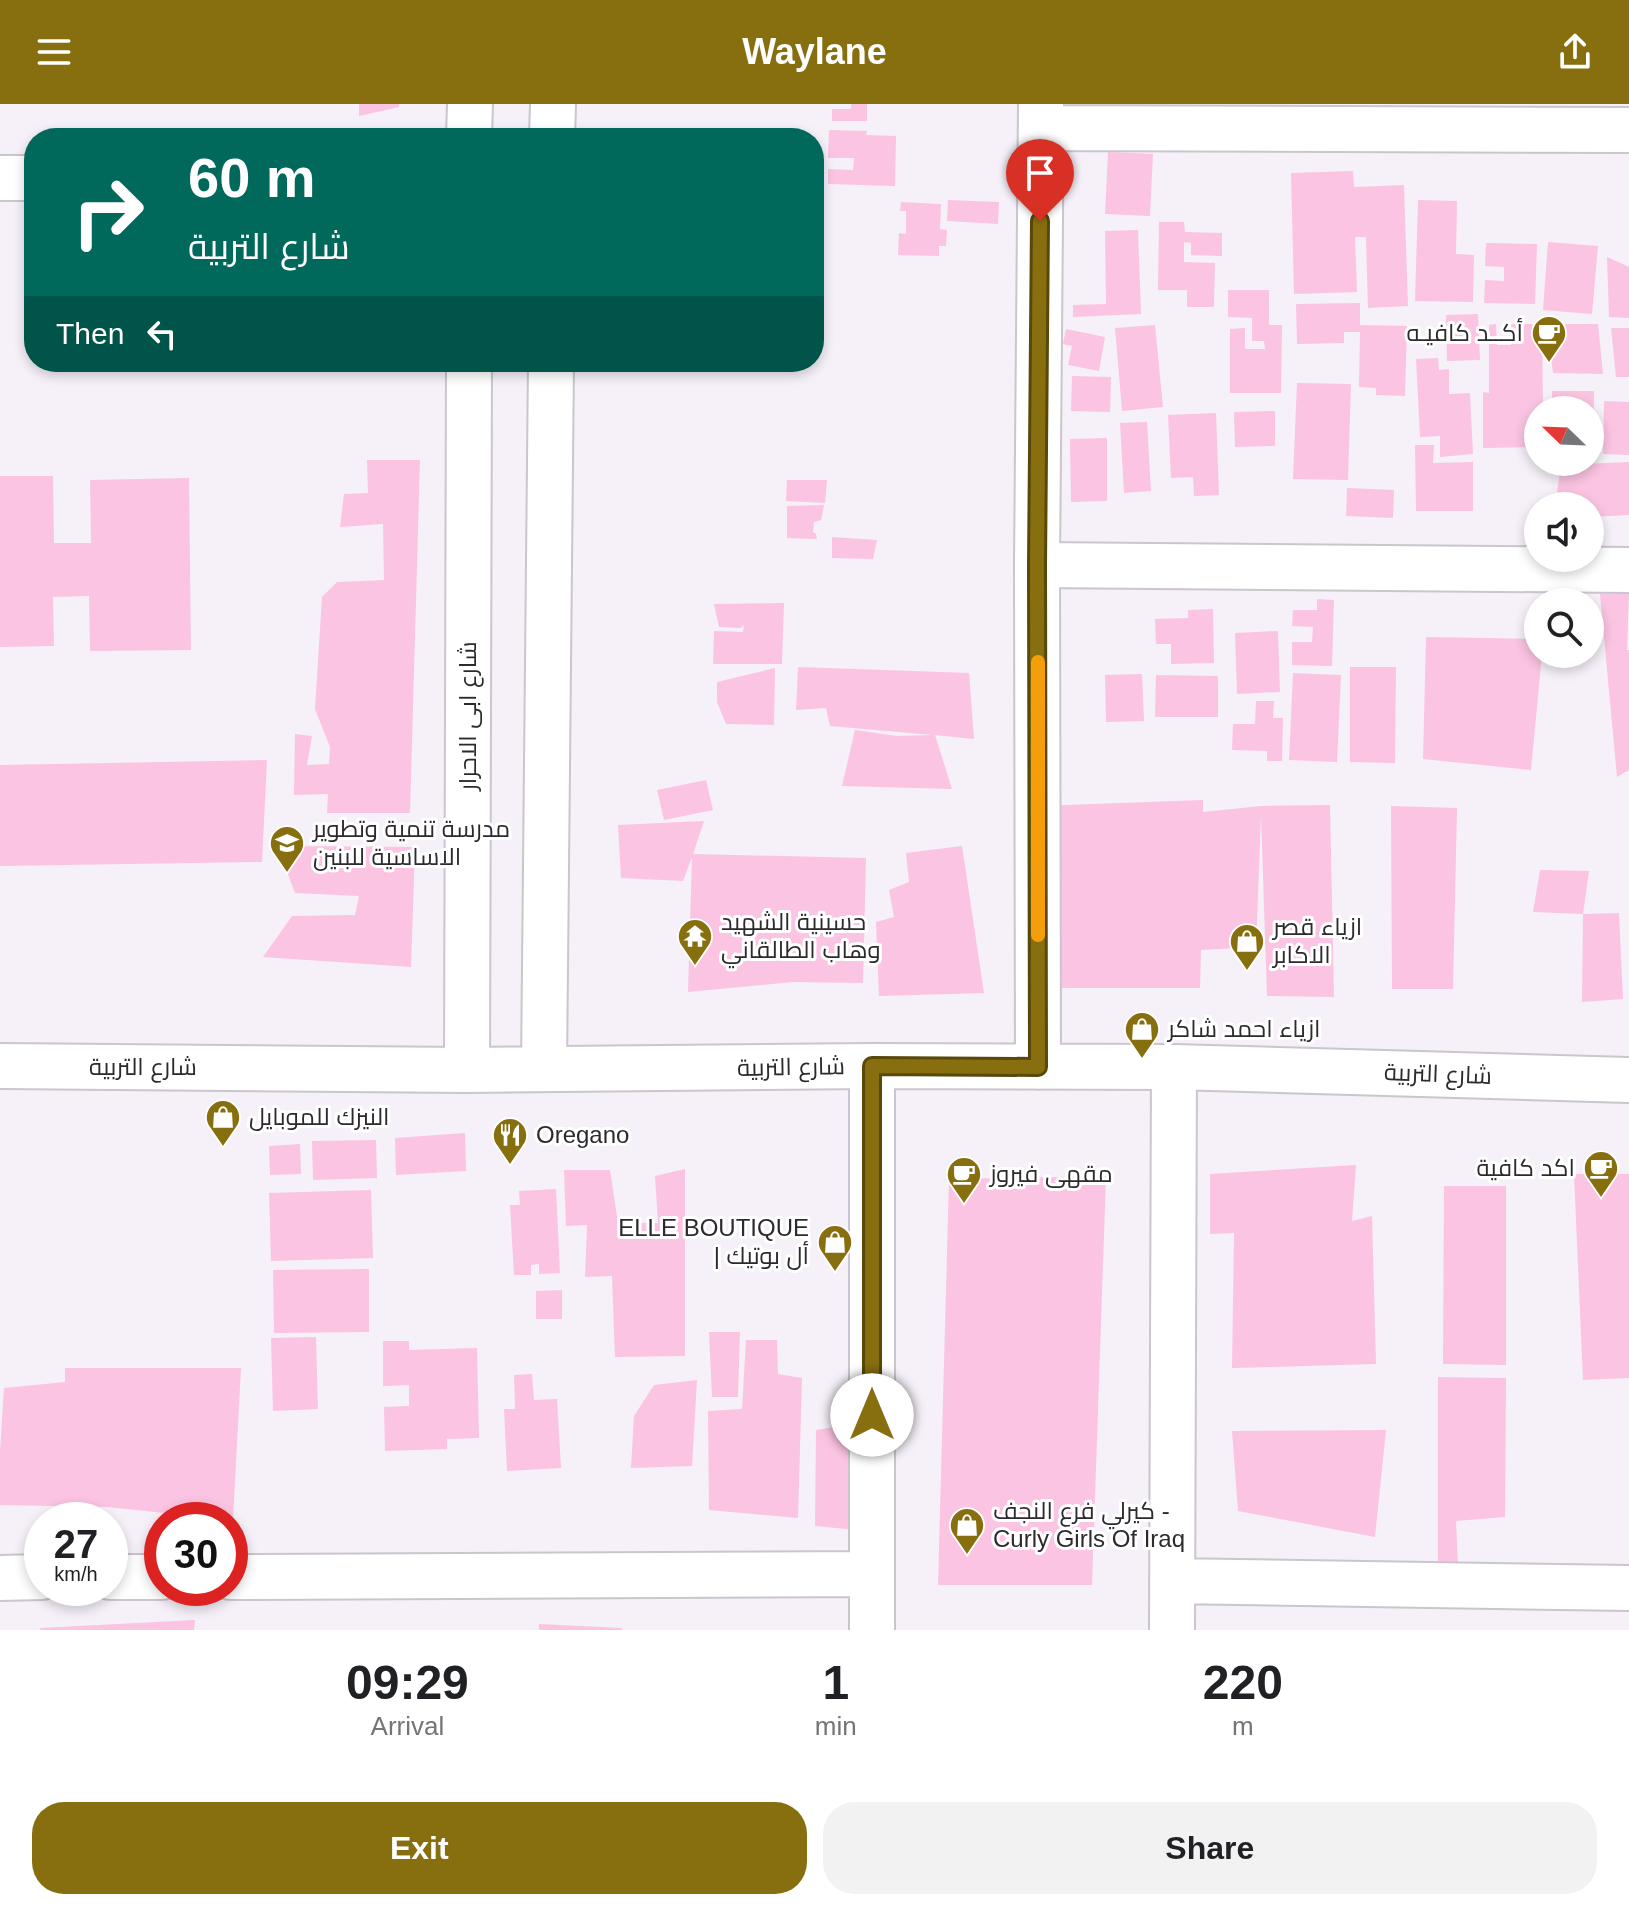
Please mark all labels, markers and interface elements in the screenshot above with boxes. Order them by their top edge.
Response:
icon: menu [32,30,76,74]
icon: share [1553,30,1597,74]
text: Waylane [742,31,887,72]
pin [1006,139,1074,221]
text: 60 m [188,146,316,209]
icon: arrive [1018,151,1062,195]
icon: right [56,160,160,264]
text: شارع التربية [188,226,350,267]
icon: left [140,312,184,356]
cafe icon: أكــد كافيـه [1530,314,1568,364]
text: Then [56,317,124,350]
place label: أكــد كافيـه [1406,317,1523,346]
north arrow [1524,396,1604,476]
map controls [1524,396,1604,668]
button: sound [1524,492,1604,572]
button: search [1524,588,1604,668]
street label: شارع ابی الاحرار [454,641,484,793]
place label: مدرسة تنمية وتطوير الاساسية للبنين [311,815,510,871]
school or university icon: مدرسة تنمية وتطوير الاساسية للبنين [268,824,306,874]
place label: حسينية الشهيد وهاب الطالقاني [721,908,881,969]
place label: ازياء قصر الاكابر [1271,913,1362,968]
temple icon: حسينية الشهيد وهاب الطالقاني [676,917,714,967]
shop icon: ازياء قصر الاكابر [1228,922,1266,972]
shop icon: ازياء احمد شاكر [1123,1010,1161,1060]
place label: ازياء احمد شاكر [1166,1015,1321,1042]
street label: شارع التربية [737,1052,845,1084]
street label: شارع التربية [89,1053,197,1083]
street label: شارع التربية [1384,1058,1492,1092]
shop icon: النيزك للموبايل [204,1098,242,1148]
place label: النيزك للموبايل [249,1103,390,1131]
restaurant icon: Oregano [491,1116,529,1166]
place label: Oregano [536,1121,629,1148]
cafe icon: اكد كافية [1582,1149,1620,1199]
place label: اكد كافية [1476,1154,1575,1181]
cafe icon: مقهى فيروز [945,1155,983,1205]
place label: مقهى فيروز [988,1160,1113,1188]
place label: ELLE BOUTIQUE | أل بوتيك [618,1214,809,1270]
shop icon: ELLE BOUTIQUE | أل بوتيك [816,1223,854,1273]
position arrow [830,1373,914,1457]
place label: كيرلي فرع النجف - Curly Girls Of Iraq [993,1497,1185,1552]
speed limit sign: 30 [144,1502,248,1606]
shop icon: كيرلي فرع النجف - Curly Girls Of Iraq [948,1506,986,1556]
text: 27 [54,1522,98,1566]
text: km/h [54,1563,98,1585]
text: 09:29 [346,1656,469,1709]
text: 1 [822,1656,849,1709]
text: 220 [1203,1656,1283,1709]
text: Arrival [371,1711,444,1741]
text: min [815,1711,857,1741]
text: m [1232,1711,1254,1741]
button: Exit [32,1802,807,1894]
button: Share [823,1802,1597,1894]

